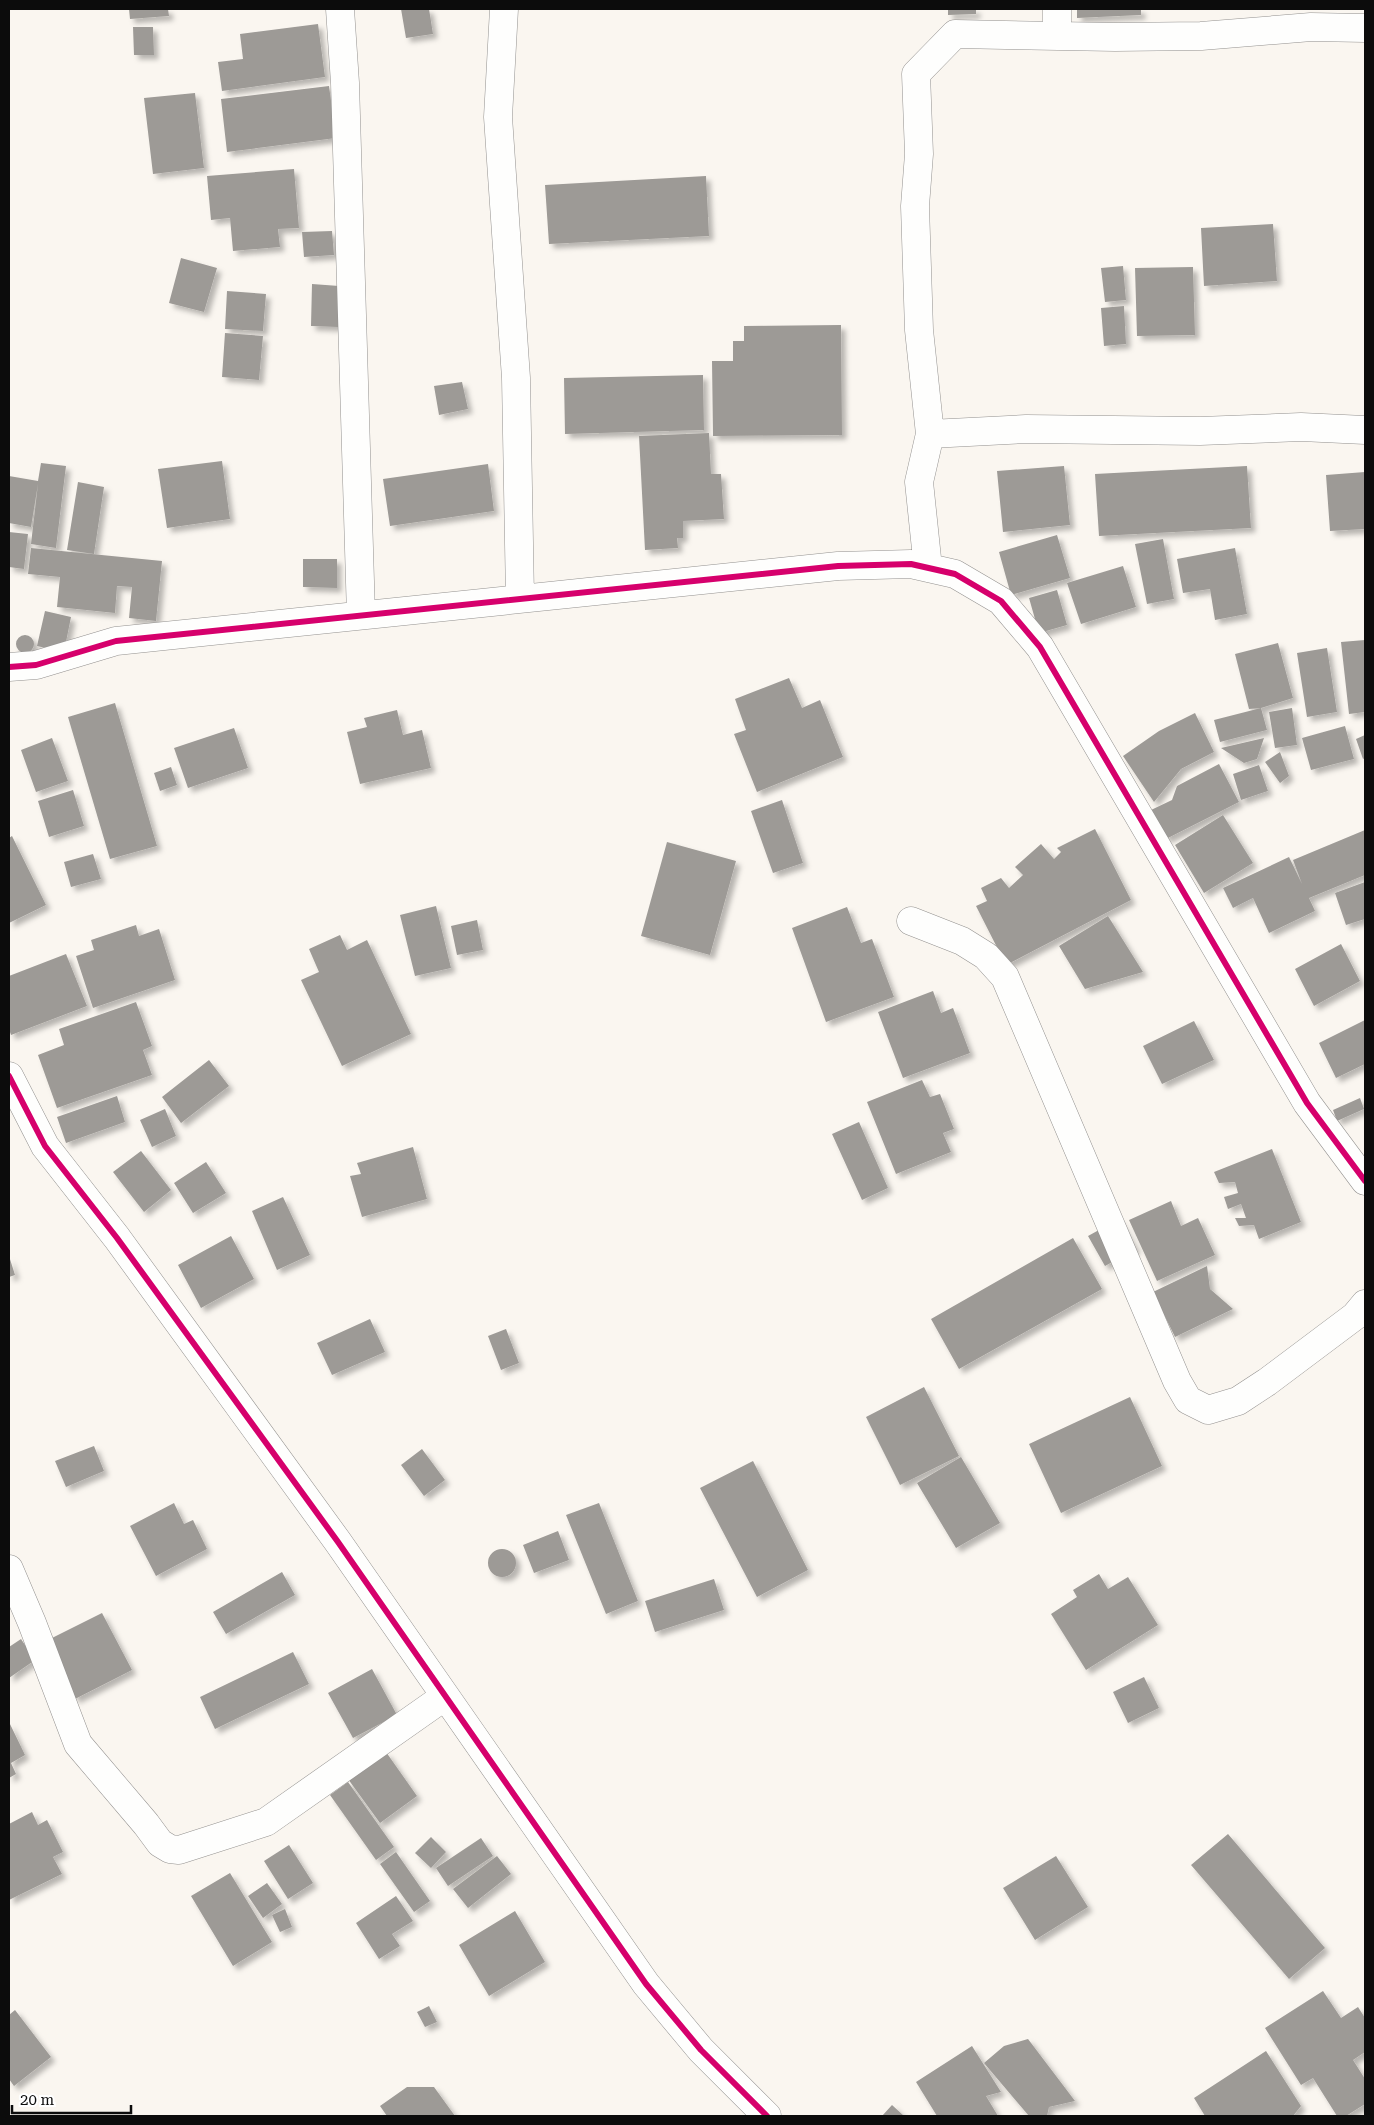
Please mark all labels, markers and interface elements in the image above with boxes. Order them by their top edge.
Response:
scale bar [12,2082,131,2114]
text: 20 m [20,2091,55,2109]

